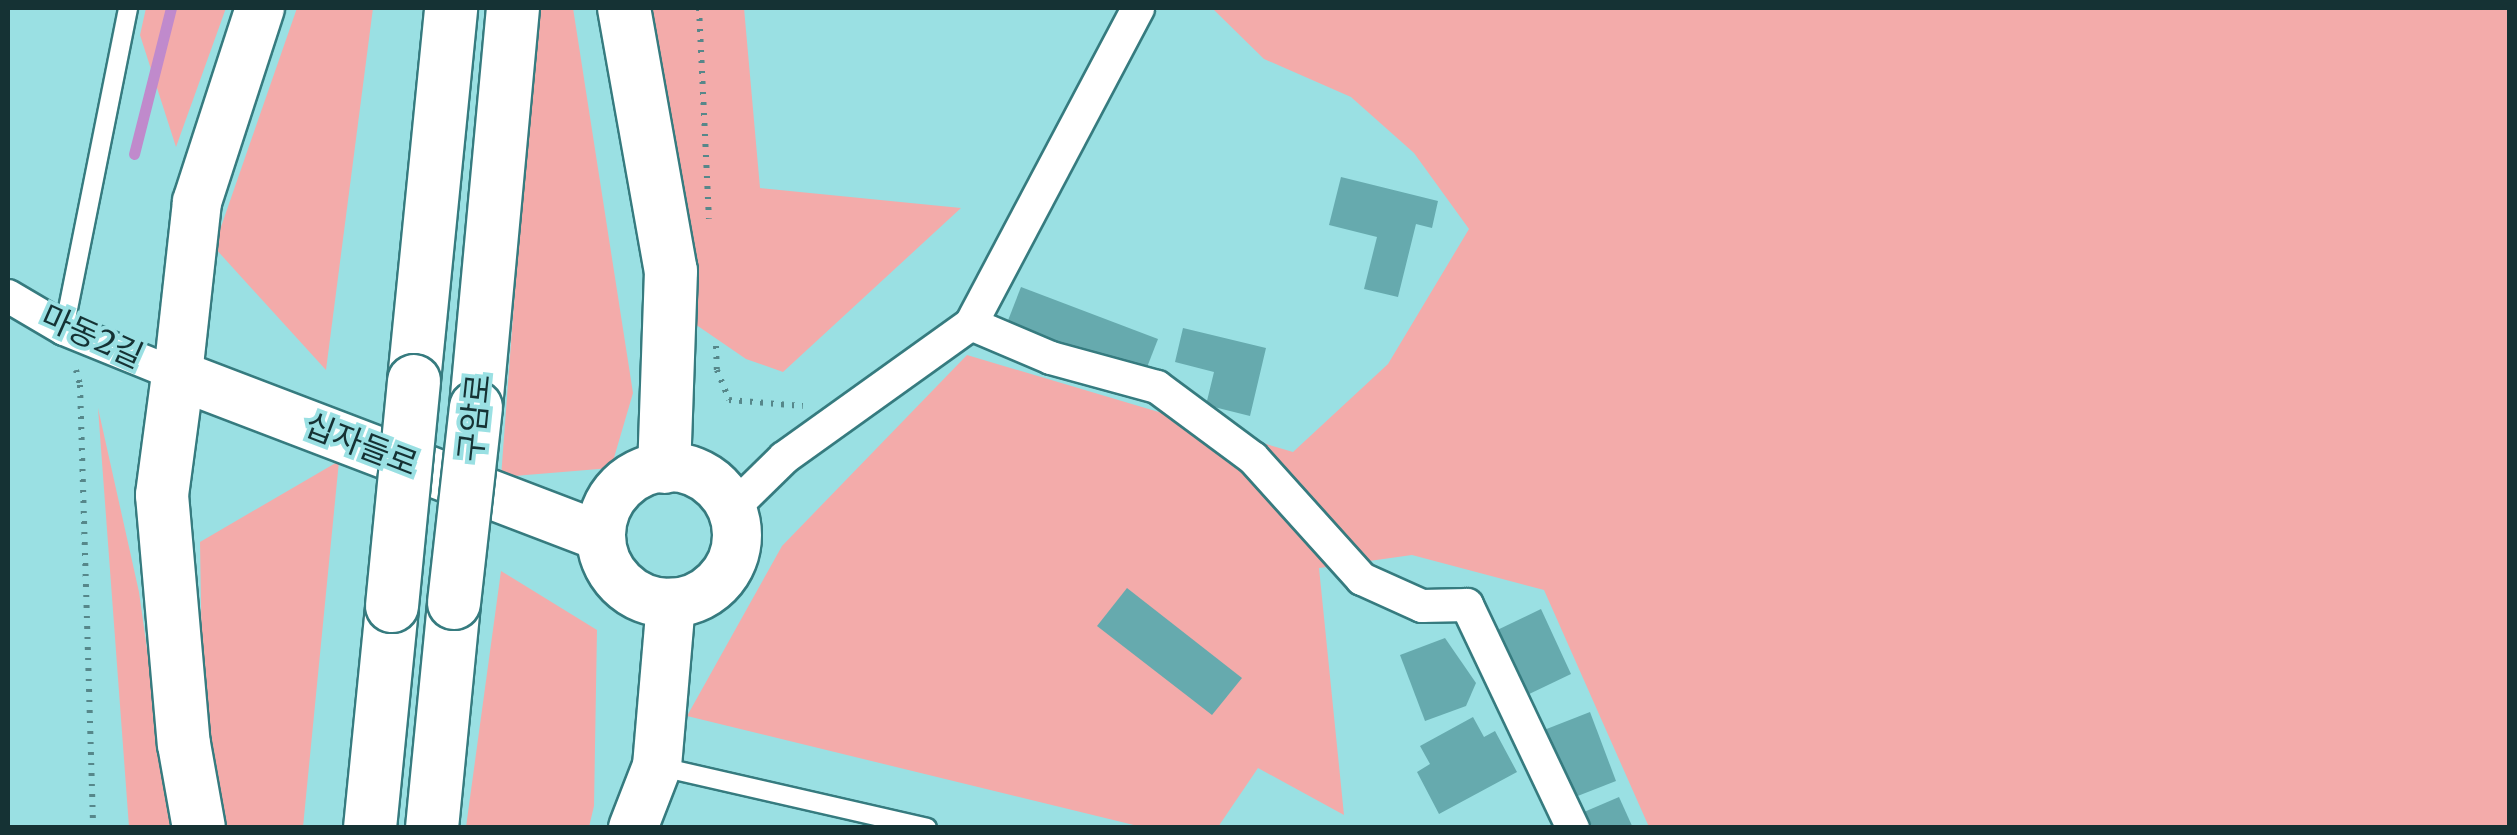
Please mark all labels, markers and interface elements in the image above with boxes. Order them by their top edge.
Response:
street label: 마동2길 [35,298,149,376]
street label: 구암로 [451,372,499,464]
street label: 십자들로 [299,406,423,484]

